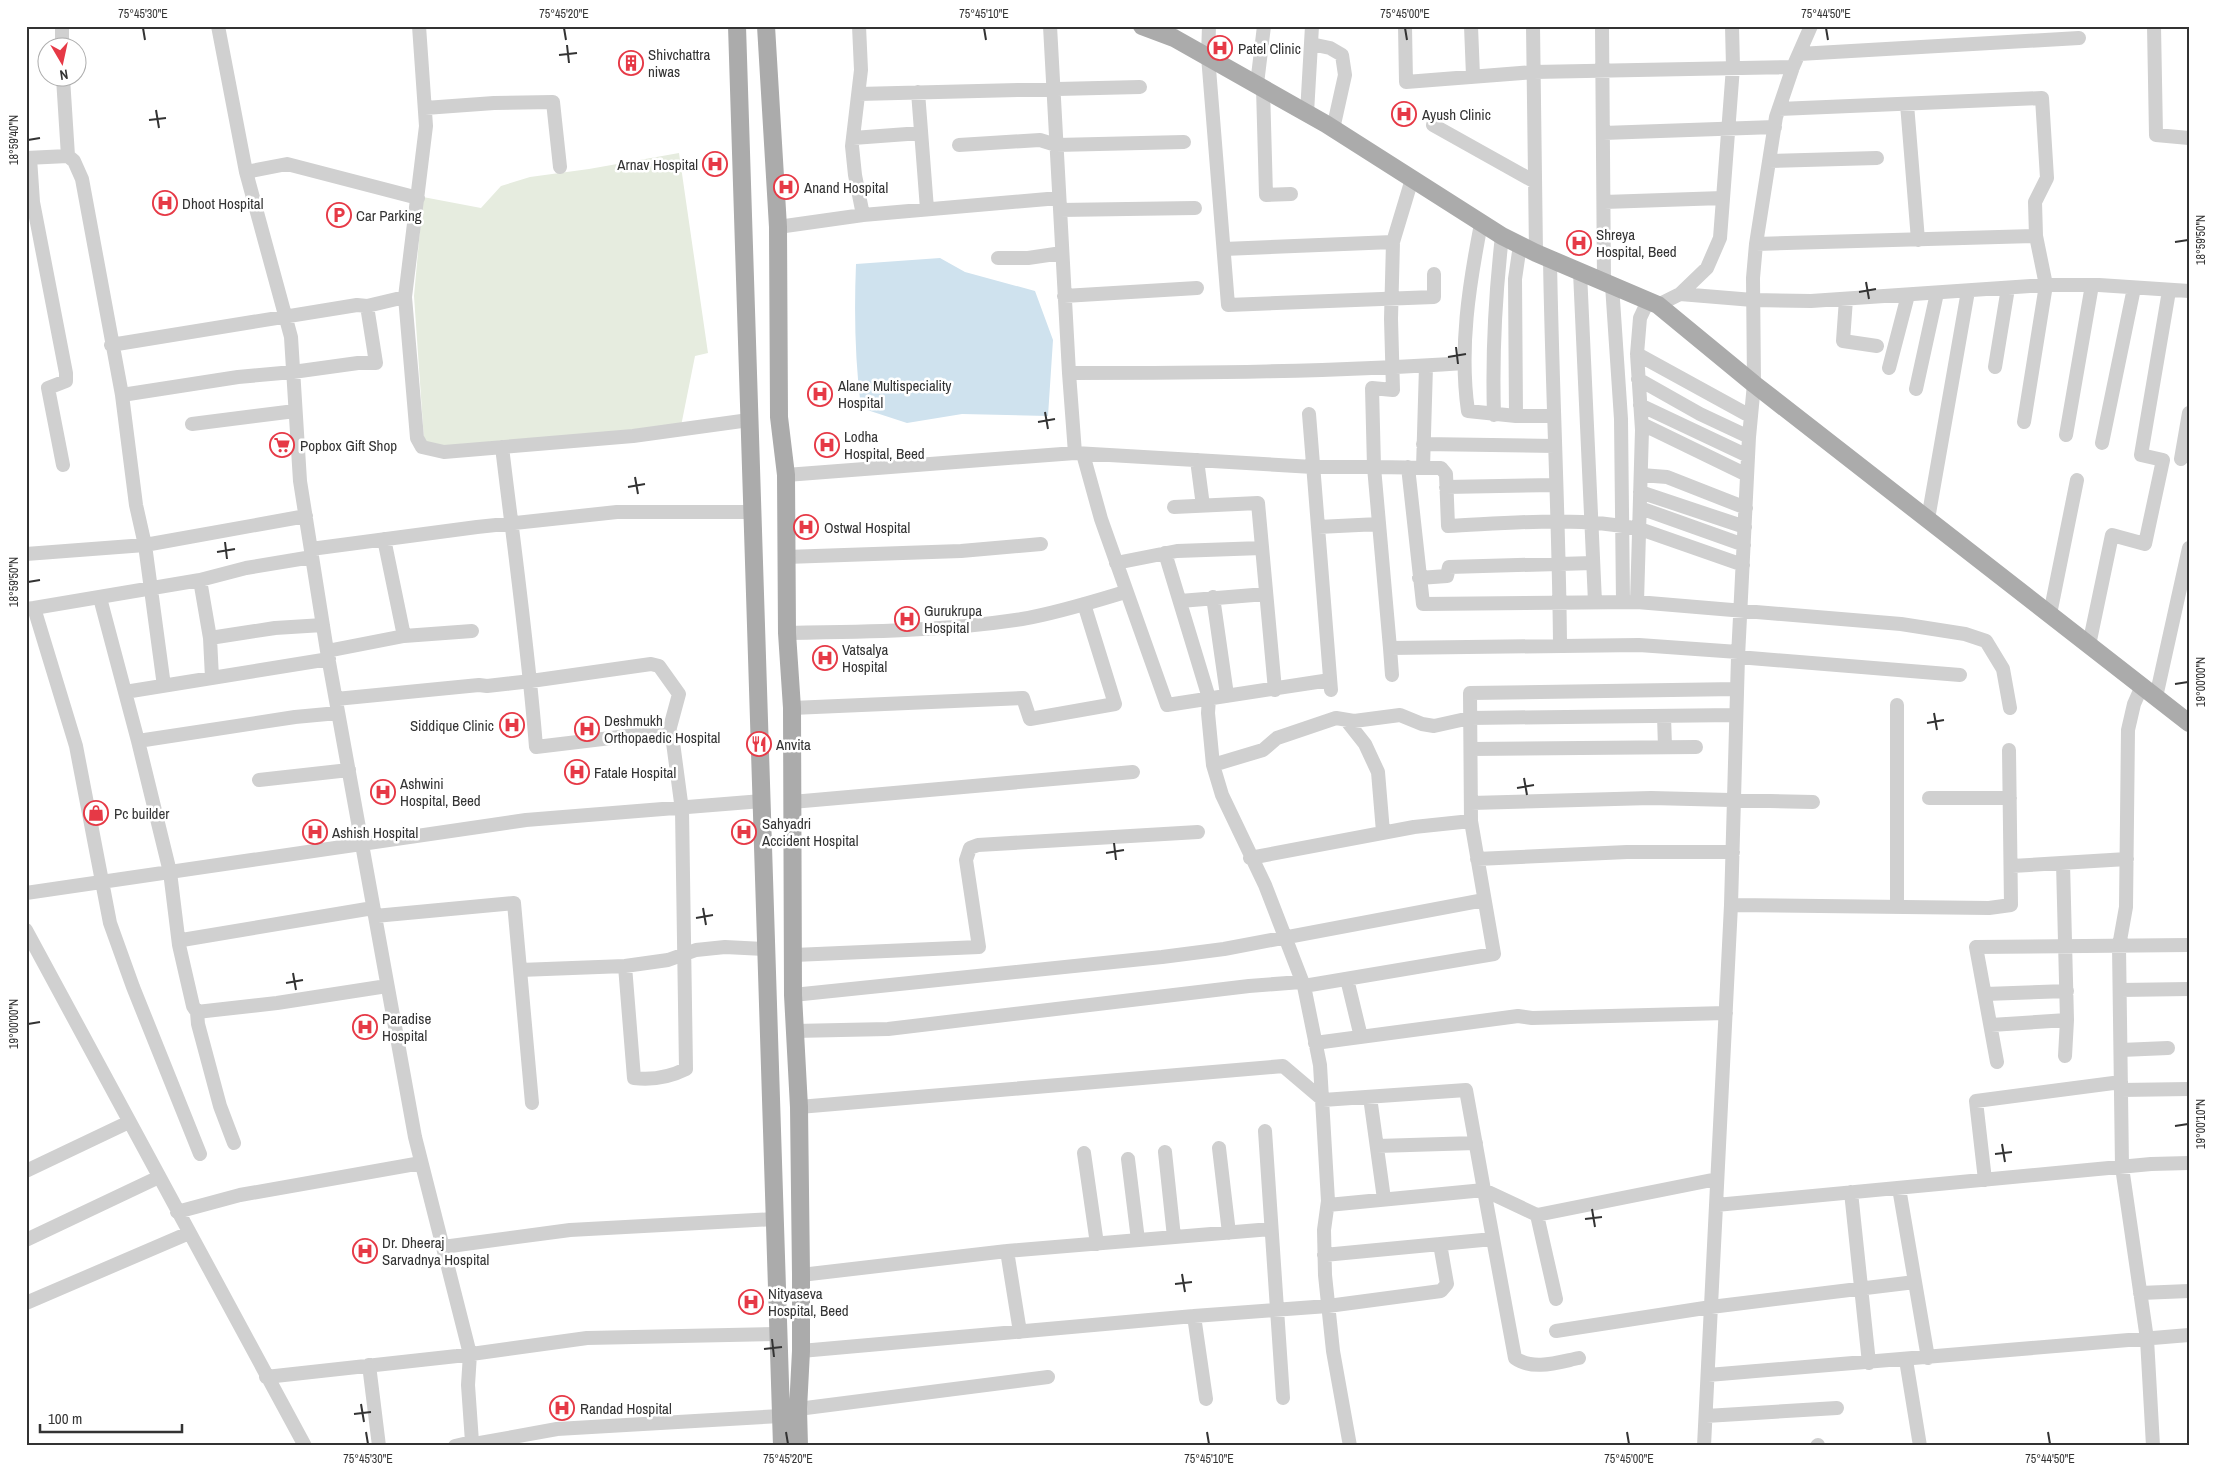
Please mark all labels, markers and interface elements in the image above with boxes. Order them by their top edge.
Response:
text: 75°45'30"E [118,6,168,22]
text: 75°45'20"E [539,6,589,22]
text: 75°45'10"E [959,6,1009,22]
text: 75°45'00"E [1380,6,1430,22]
text: 75°44'50"E [1801,6,1851,22]
hospital icon: Patel Clinic [1207,35,1233,61]
north arrow [38,38,88,88]
place label: Patel Clinic [1238,38,1301,59]
place label: Shivchattra niwas [648,44,710,82]
building icon: Shivchattra niwas [618,50,644,76]
text: N [59,65,70,84]
hospital icon: Ayush Clinic [1391,101,1417,127]
place label: Ayush Clinic [1421,104,1491,125]
text: 18°59'40"N [6,115,22,165]
hospital icon: Arnav Hospital [702,151,728,177]
place label: Arnav Hospital [616,154,698,175]
hospital icon: Anand Hospital [773,174,799,200]
place label: Anand Hospital [803,177,888,198]
hospital icon: Dhoot Hospital [152,190,178,216]
place label: Dhoot Hospital [182,193,263,214]
parking icon: Car Parking [326,202,352,228]
place label: Car Parking [356,205,422,226]
text: 18°59'50"N [2193,215,2209,265]
place label: Shreya Hospital, Beed [1596,224,1677,262]
hospital icon: Shreya Hospital, Beed [1566,230,1592,256]
place label: Alane Multispeciality Hospital [837,375,952,413]
hospital icon: Alane Multispeciality Hospital [807,381,833,407]
place label: Lodha Hospital, Beed [844,426,925,464]
supermarket icon: Popbox Gift Shop [269,432,295,458]
hospital icon: Lodha Hospital, Beed [814,432,840,458]
place label: Popbox Gift Shop [300,435,397,456]
hospital icon: Ostwal Hospital [793,514,819,540]
place label: Ostwal Hospital [824,517,910,538]
text: 18°59'50"N [6,557,22,607]
place label: Gurukrupa Hospital [924,600,982,638]
hospital icon: Gurukrupa Hospital [894,606,920,632]
place label: Vatsalya Hospital [842,639,888,677]
hospital icon: Vatsalya Hospital [812,645,838,671]
text: 19°00'00"N [2193,657,2209,707]
place label: Deshmukh Orthopaedic Hospital [604,710,720,748]
hospital icon: Siddique Clinic [499,712,525,738]
place label: Siddique Clinic [410,715,494,736]
hospital icon: Deshmukh Orthopaedic Hospital [574,716,600,742]
restaurant icon: Anvita [746,731,772,757]
place label: Anvita [775,734,811,755]
hospital icon: Fatale Hospital [564,759,590,785]
place label: Fatale Hospital [594,762,676,783]
place label: Ashwini Hospital, Beed [399,773,481,811]
hospital icon: Ashwini Hospital, Beed [370,779,396,805]
shop icon: Pc builder [83,800,109,826]
place label: Pc builder [114,803,169,824]
place label: Sahyadri Accident Hospital [761,813,858,851]
hospital icon: Ashish Hospital [302,819,328,845]
hospital icon: Sahyadri Accident Hospital [731,819,757,845]
place label: Ashish Hospital [331,822,418,843]
text: 19°00'00"N [6,999,22,1049]
place label: Paradise Hospital [382,1008,431,1046]
hospital icon: Paradise Hospital [352,1014,378,1040]
text: 19°00'10"N [2193,1099,2209,1149]
place label: Dr. Dheeraj Sarvadnya Hospital [382,1232,489,1270]
hospital icon: Dr. Dheeraj Sarvadnya Hospital [352,1238,378,1264]
place label: Nityaseva Hospital, Beed [768,1283,849,1321]
hospital icon: Nityaseva Hospital, Beed [738,1289,764,1315]
hospital icon: Randad Hospital [549,1395,575,1421]
place label: Randad Hospital [580,1398,672,1419]
scale bar [40,1402,182,1434]
text: 100 m [48,1408,82,1429]
text: 75°45'30"E [343,1451,393,1467]
text: 75°45'20"E [763,1451,813,1467]
text: 75°45'10"E [1184,1451,1234,1467]
text: 75°45'00"E [1604,1451,1654,1467]
text: 75°44'50"E [2025,1451,2075,1467]

